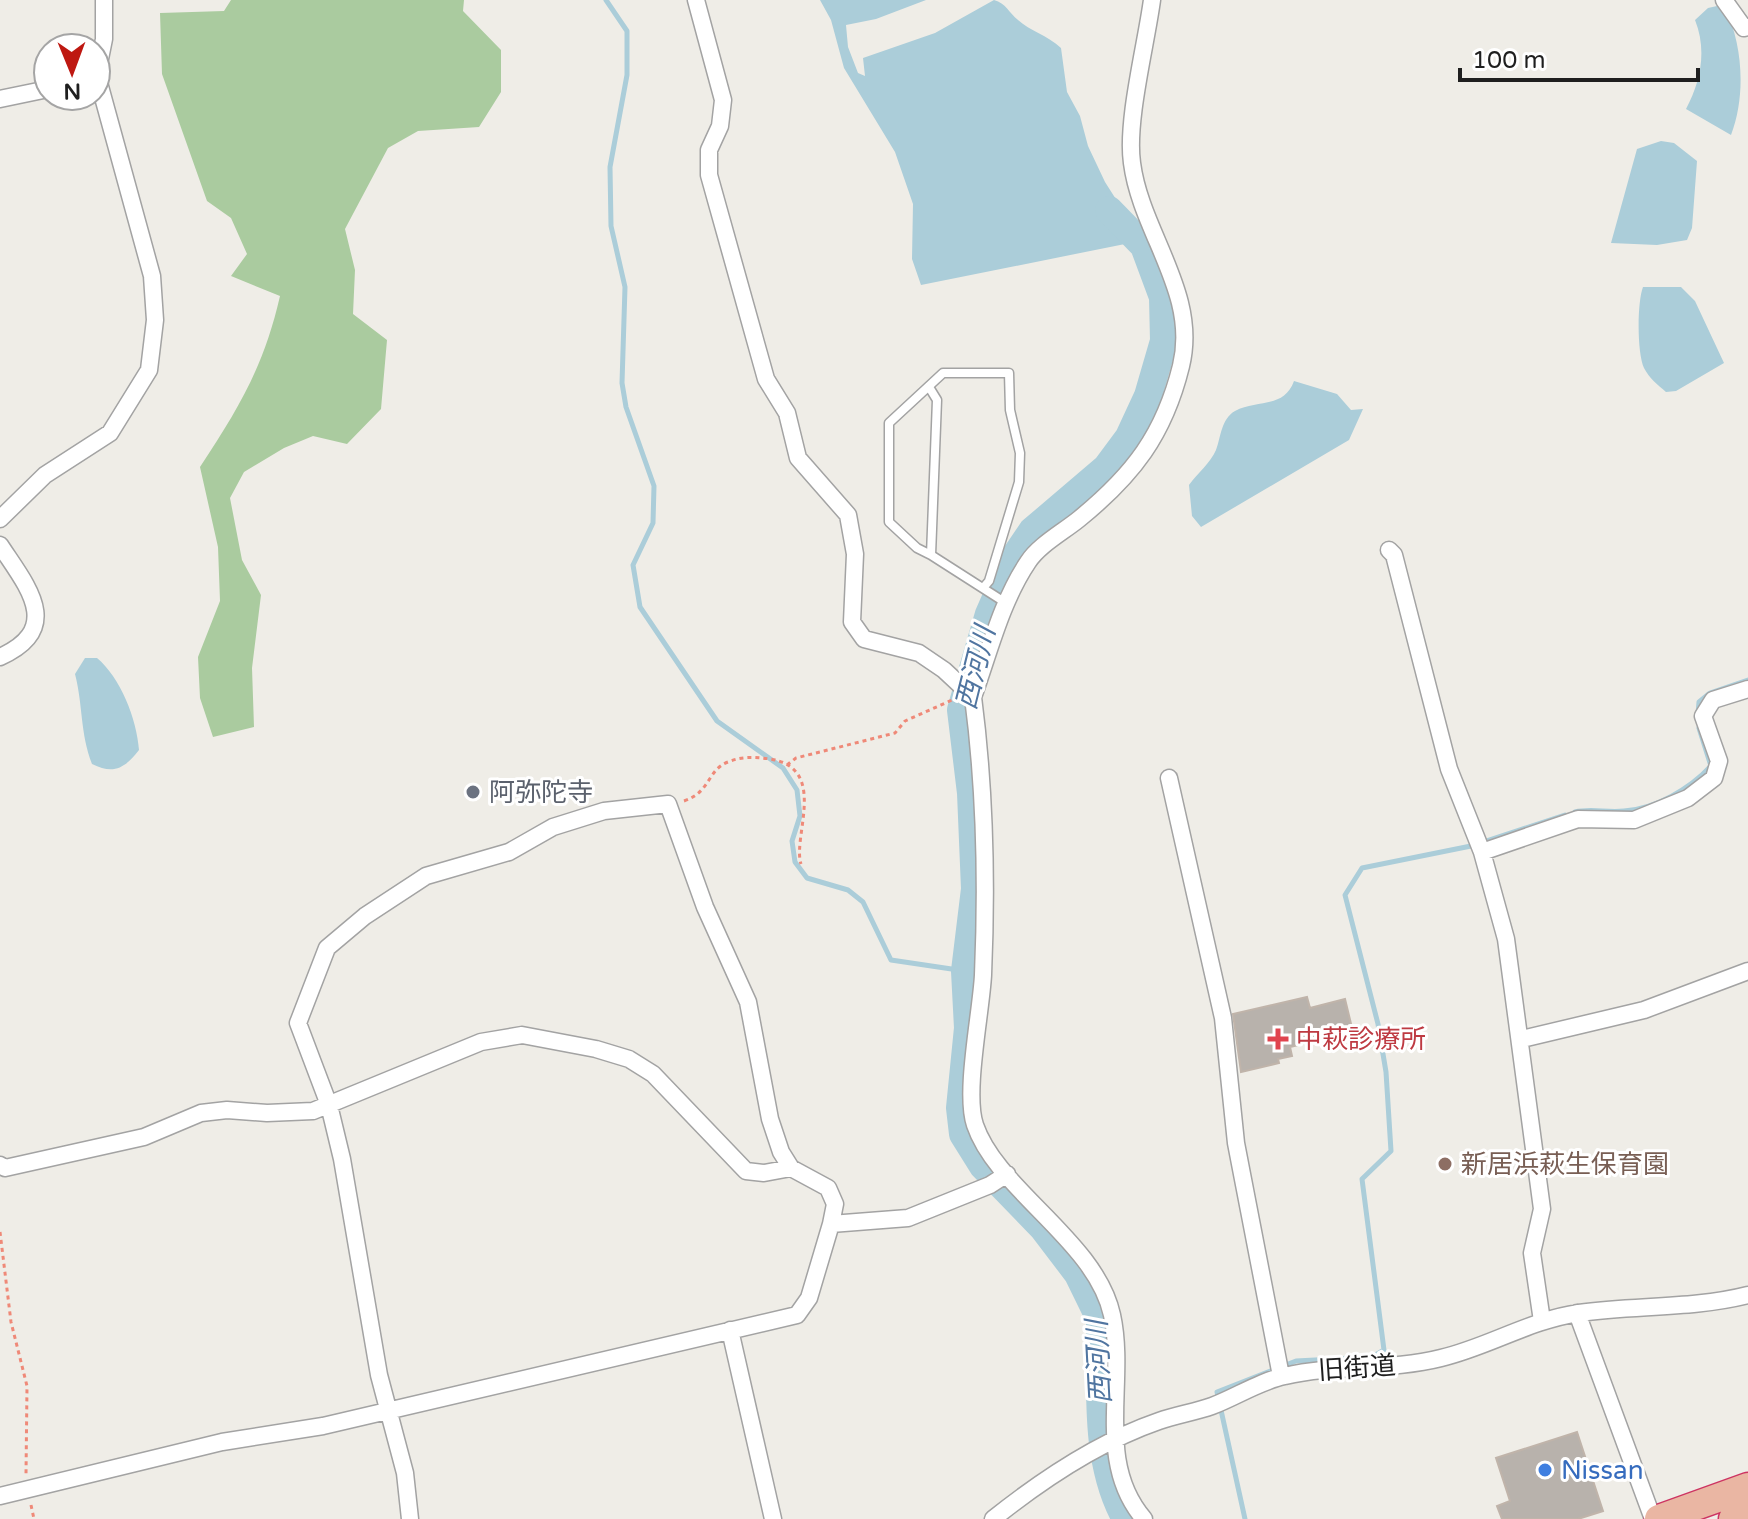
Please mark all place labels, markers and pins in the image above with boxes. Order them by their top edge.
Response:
place label: 阿弥陀寺 [489,777,593,808]
marker: 阿弥陀寺 [464,783,482,801]
place label: 中萩診療所 [1296,1024,1426,1055]
marker: 中萩診療所 [1267,1028,1289,1050]
place label: 新居浜萩生保育園 [1461,1149,1669,1180]
marker: 新居浜萩生保育園 [1436,1155,1454,1173]
place label: Nissan [1561,1455,1644,1486]
marker: Nissan [1536,1461,1554,1479]

